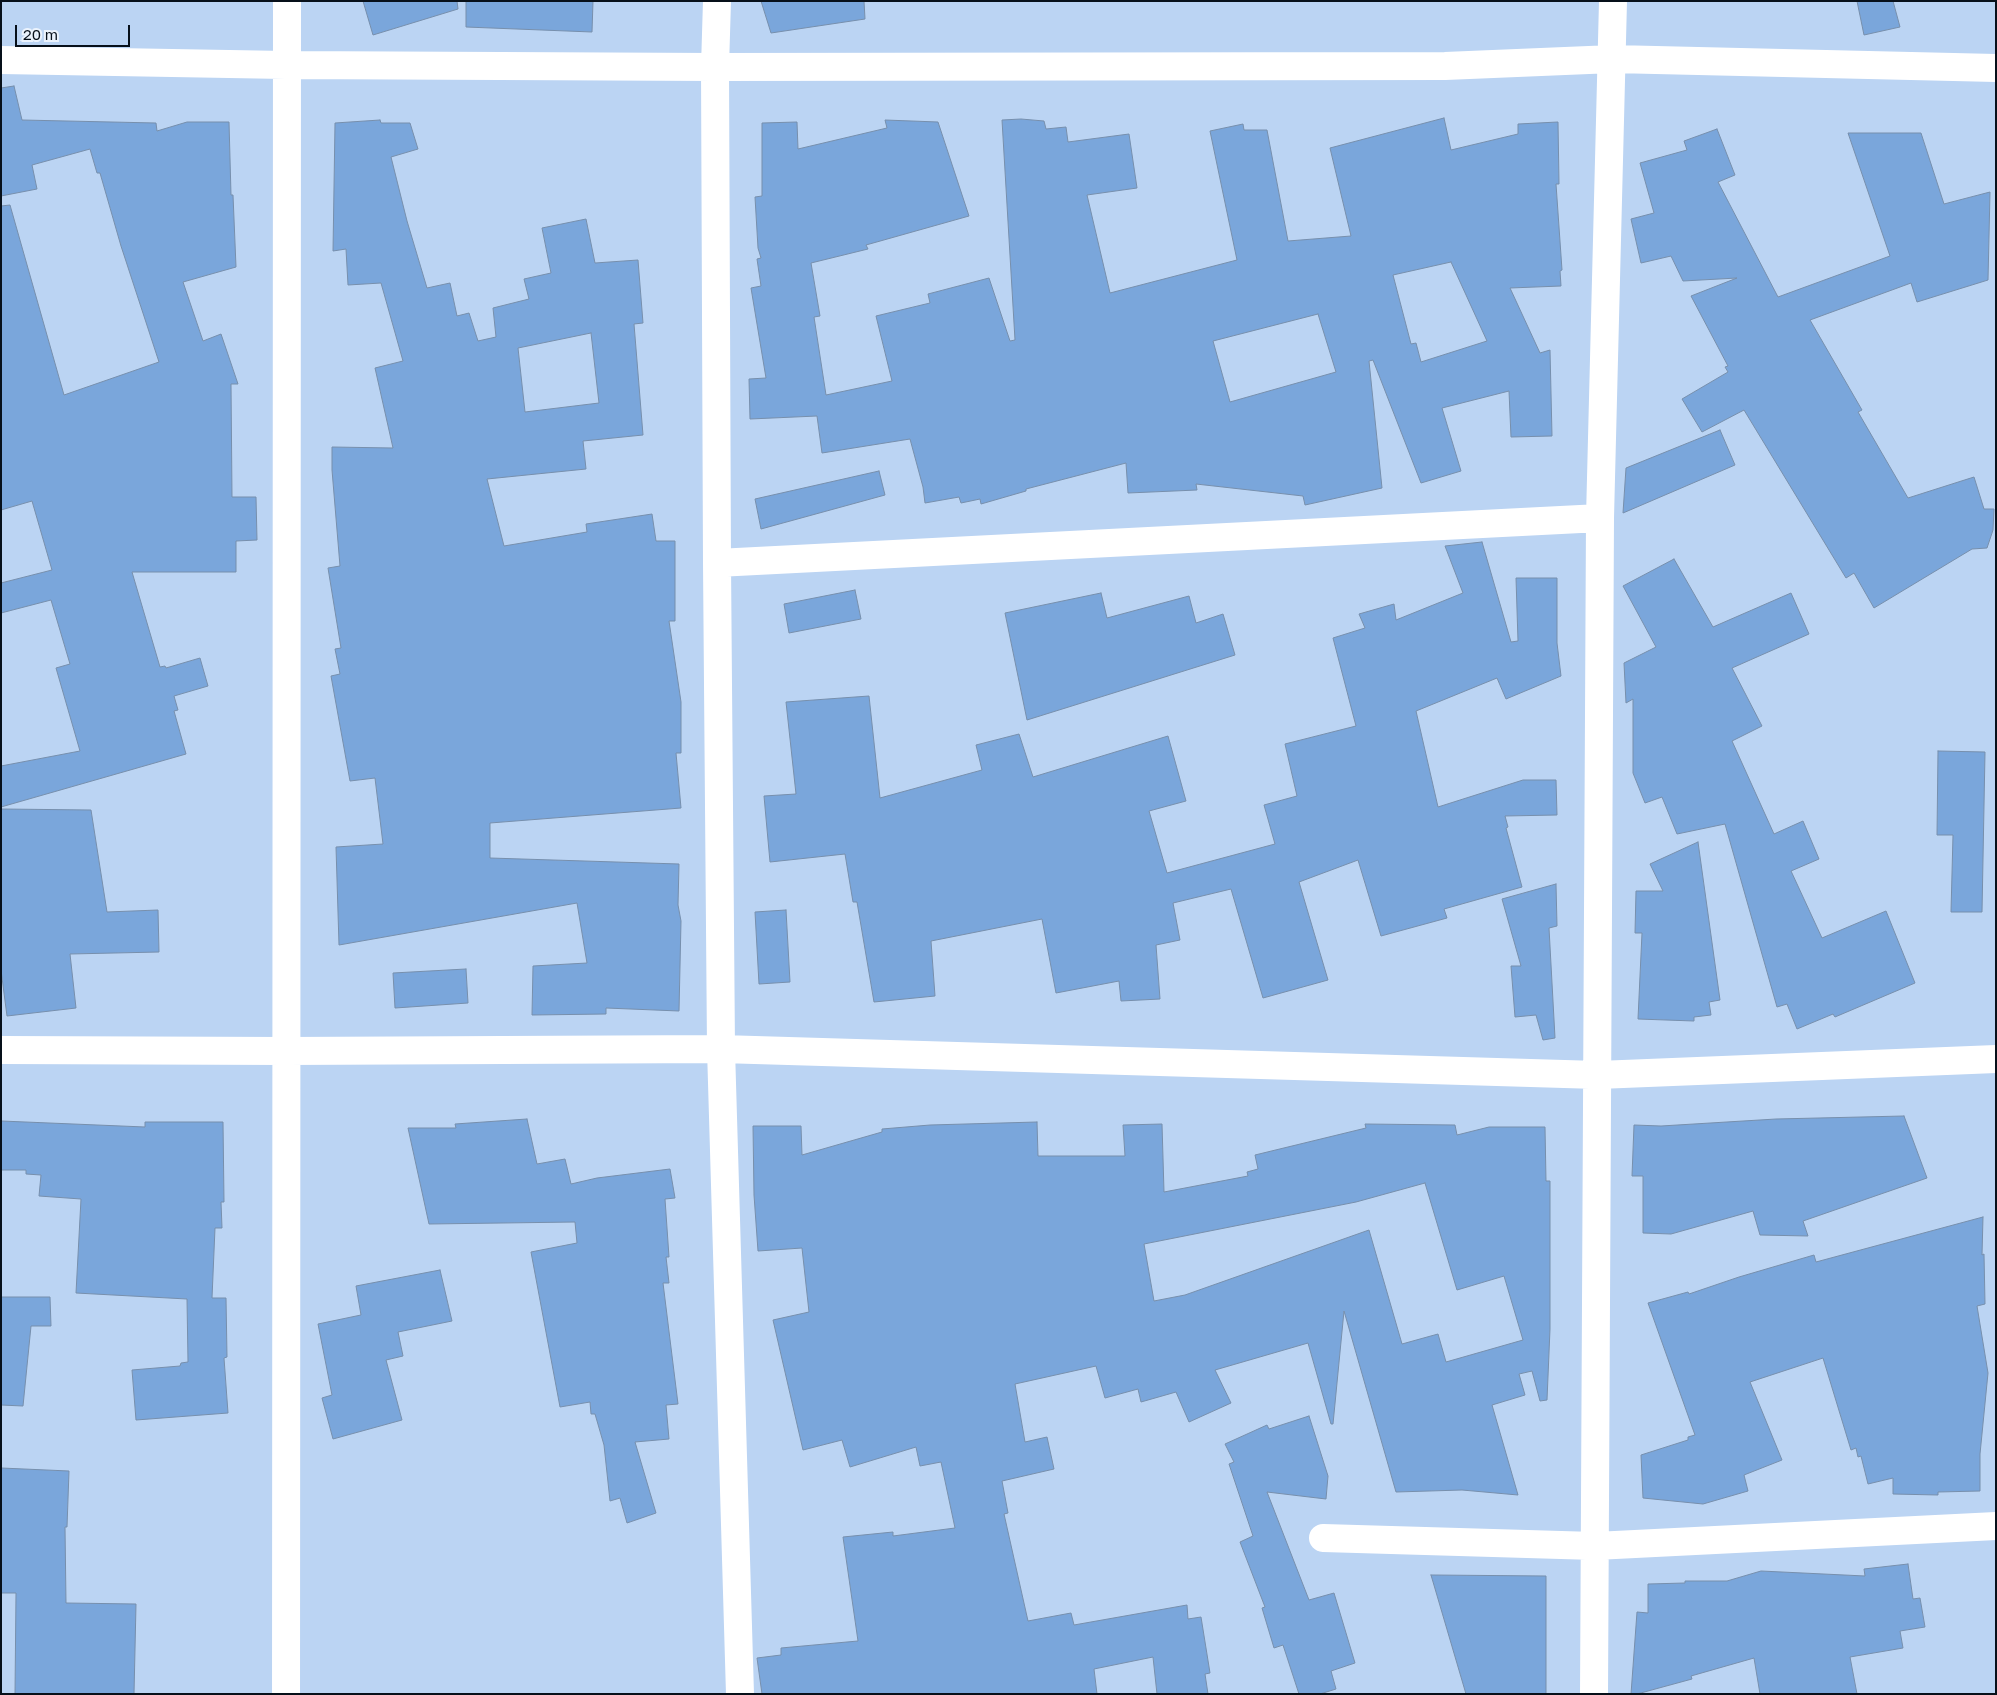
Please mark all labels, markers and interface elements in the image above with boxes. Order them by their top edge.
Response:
scale bar [18,15,132,47]
text: 20 m [23,25,58,43]

